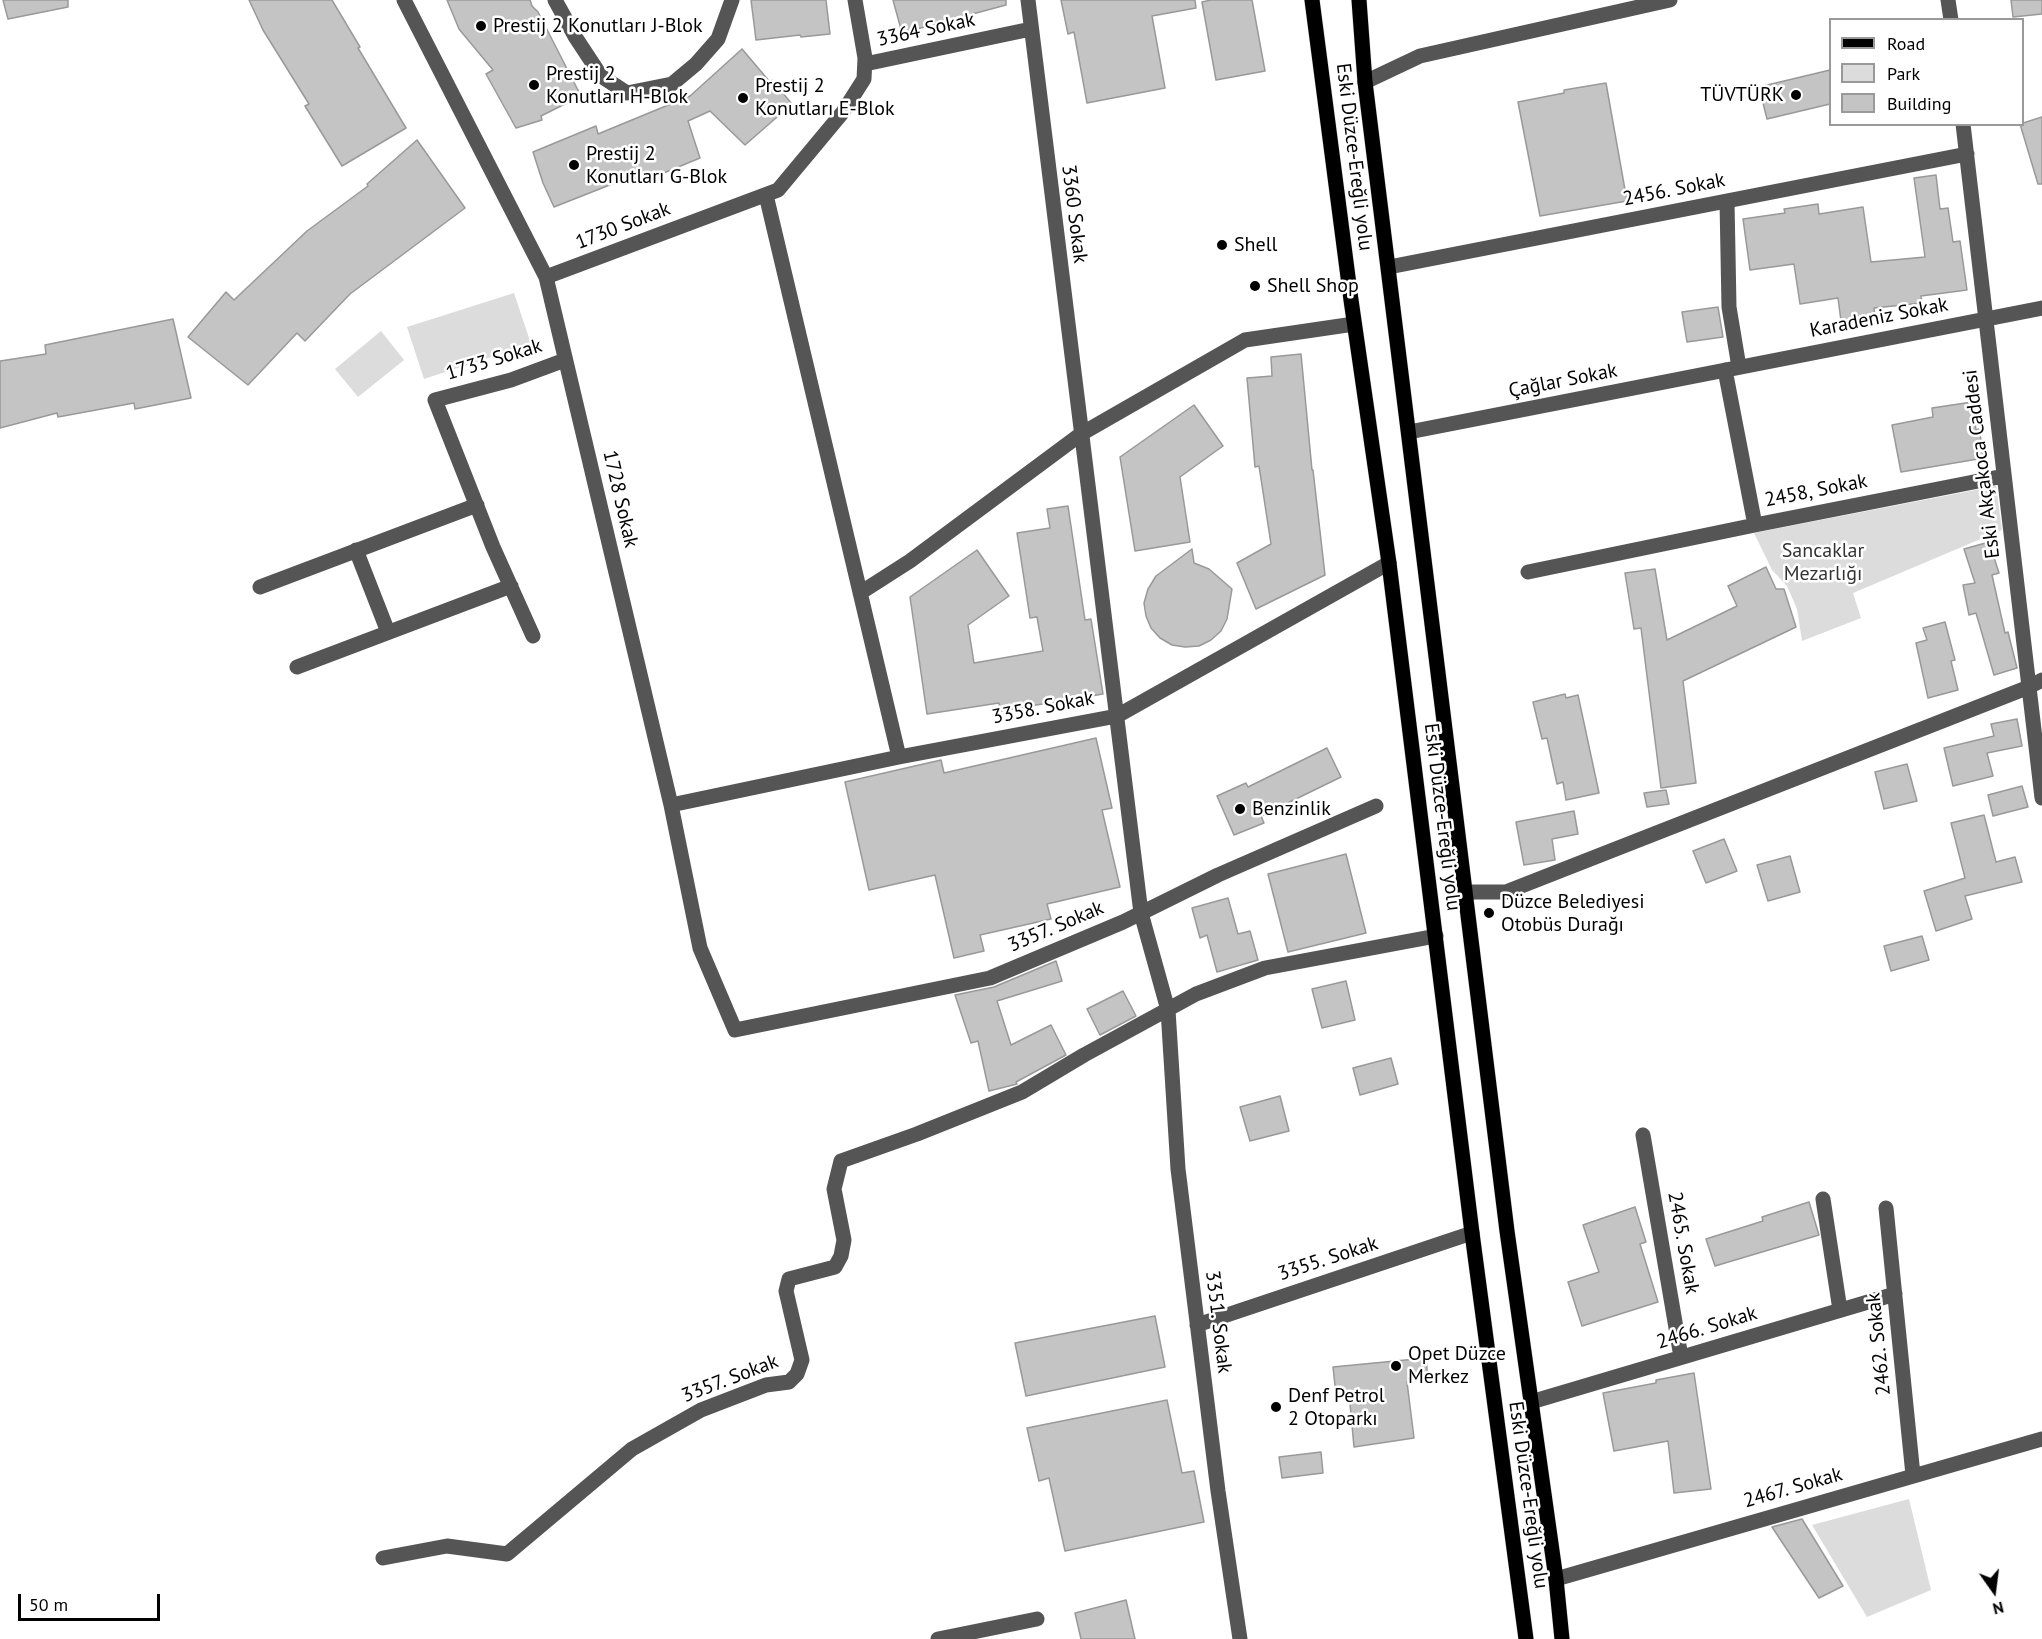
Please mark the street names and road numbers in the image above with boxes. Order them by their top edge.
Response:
street label: 3364 Sokak [875,8,977,52]
street label: Eski Düzce-Ereğli yolu [1331,62,1377,252]
street label: 3360 Sokak [1056,163,1092,265]
street label: 2456. Sokak [1621,168,1727,212]
street label: 1730 Sokak [572,197,674,255]
street label: Karadeniz Sokak [1808,293,1950,343]
street label: 1733 Sokak [443,334,545,386]
street label: Çağlar Sokak [1507,359,1619,403]
street label: Eski Akçakoca Caddesi [1958,368,2006,560]
street label: 1728 Sokak [597,448,643,550]
street label: 2458, Sokak [1763,469,1869,513]
street label: 3358. Sokak [990,686,1096,730]
street label: Eski Düzce-Ereğli yolu [1419,722,1465,912]
street label: 3357. Sokak [1005,896,1107,958]
street label: 2465. Sokak [1662,1190,1704,1296]
street label: 3355. Sokak [1275,1232,1381,1286]
street label: 3351. Sokak [1200,1269,1236,1375]
street label: 2462. Sokak [1862,1291,1896,1397]
street label: 2466. Sokak [1654,1301,1760,1355]
street label: 3357. Sokak [678,1350,782,1408]
street label: Eski Düzce-Ereğli yolu [1503,1400,1553,1590]
street label: 2467. Sokak [1741,1462,1845,1514]

